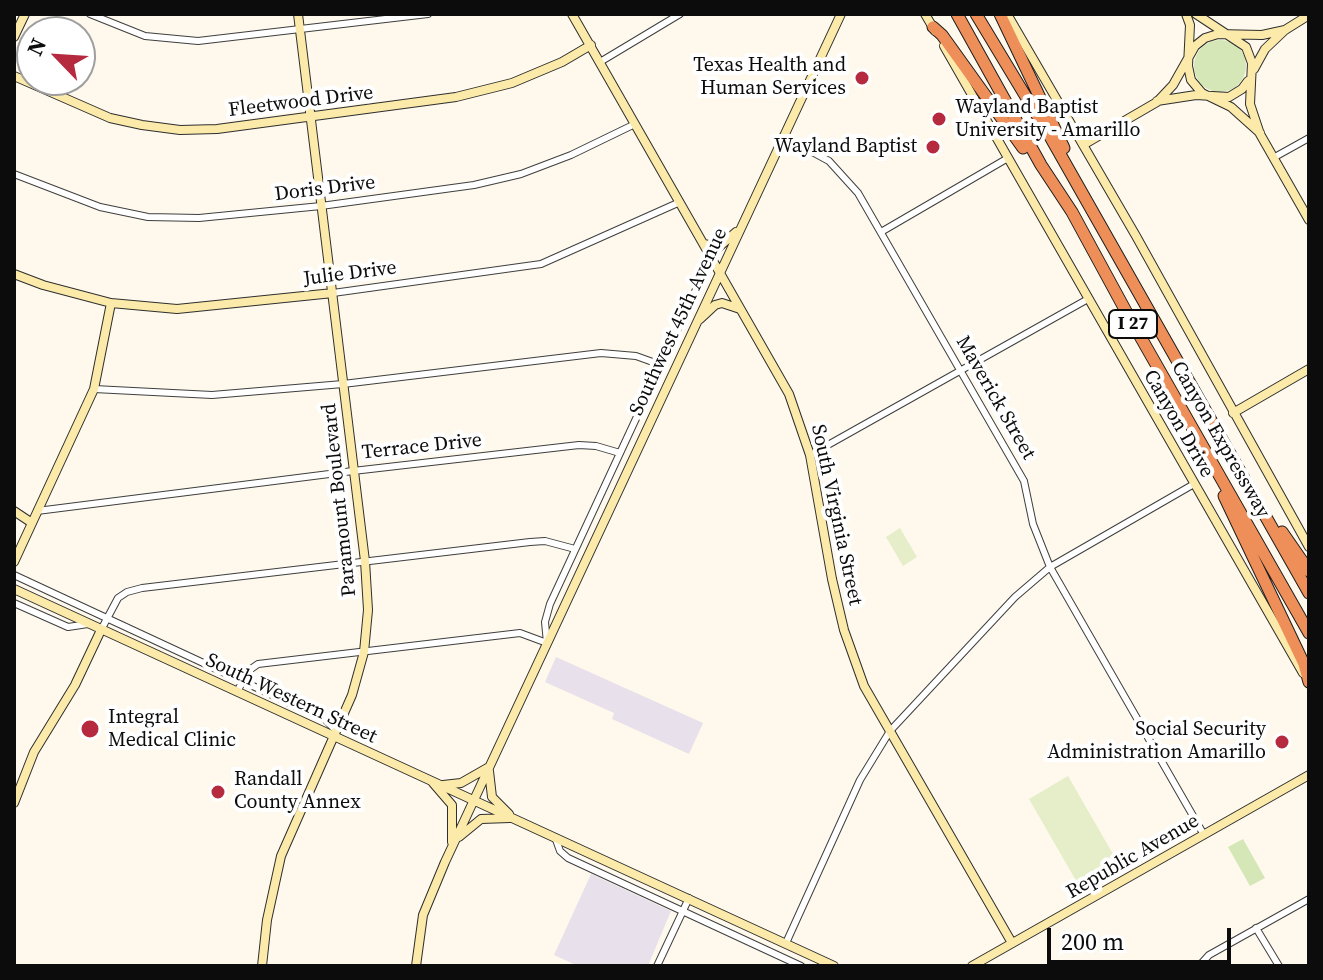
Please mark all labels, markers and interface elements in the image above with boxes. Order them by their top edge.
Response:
north arrow [16,16,96,96]
text: N [19,33,53,60]
place label: Texas Health and Human Services [693,54,846,101]
marker: Texas Health and Human Services [853,69,871,87]
street label: Fleetwood Drive [227,81,375,123]
place label: Wayland Baptist University - Amarillo [955,96,1141,143]
marker: Wayland Baptist University - Amarillo [930,110,948,128]
place label: Wayland Baptist [774,135,917,159]
marker: Wayland Baptist [924,138,942,156]
street label: Doris Drive [273,171,377,207]
street label: Southwest 45th Avenue [625,224,733,420]
street label: Julie Drive [302,256,398,292]
road number: I 27 [1109,310,1157,338]
street label: Maverick Street [950,332,1040,464]
street label: Canyon Expressway [1165,358,1275,522]
street label: Canyon Drive [1138,366,1218,482]
street label: Paramount Boulevard [318,402,362,598]
street label: South Virginia Street [805,423,867,607]
street label: Terrace Drive [361,429,483,465]
street label: South Western Street [202,649,380,749]
place label: Integral Medical Clinic [108,706,236,753]
marker: Integral Medical Clinic [79,718,101,740]
place label: Social Security Administration Amarillo [1047,718,1266,765]
marker: Social Security Administration Amarillo [1273,733,1291,751]
place label: Randall County Annex [234,768,361,815]
marker: Randall County Annex [209,783,227,801]
street label: Republic Avenue [1062,809,1204,905]
scale bar [1051,912,1235,962]
text: 200 m [1061,925,1124,958]

